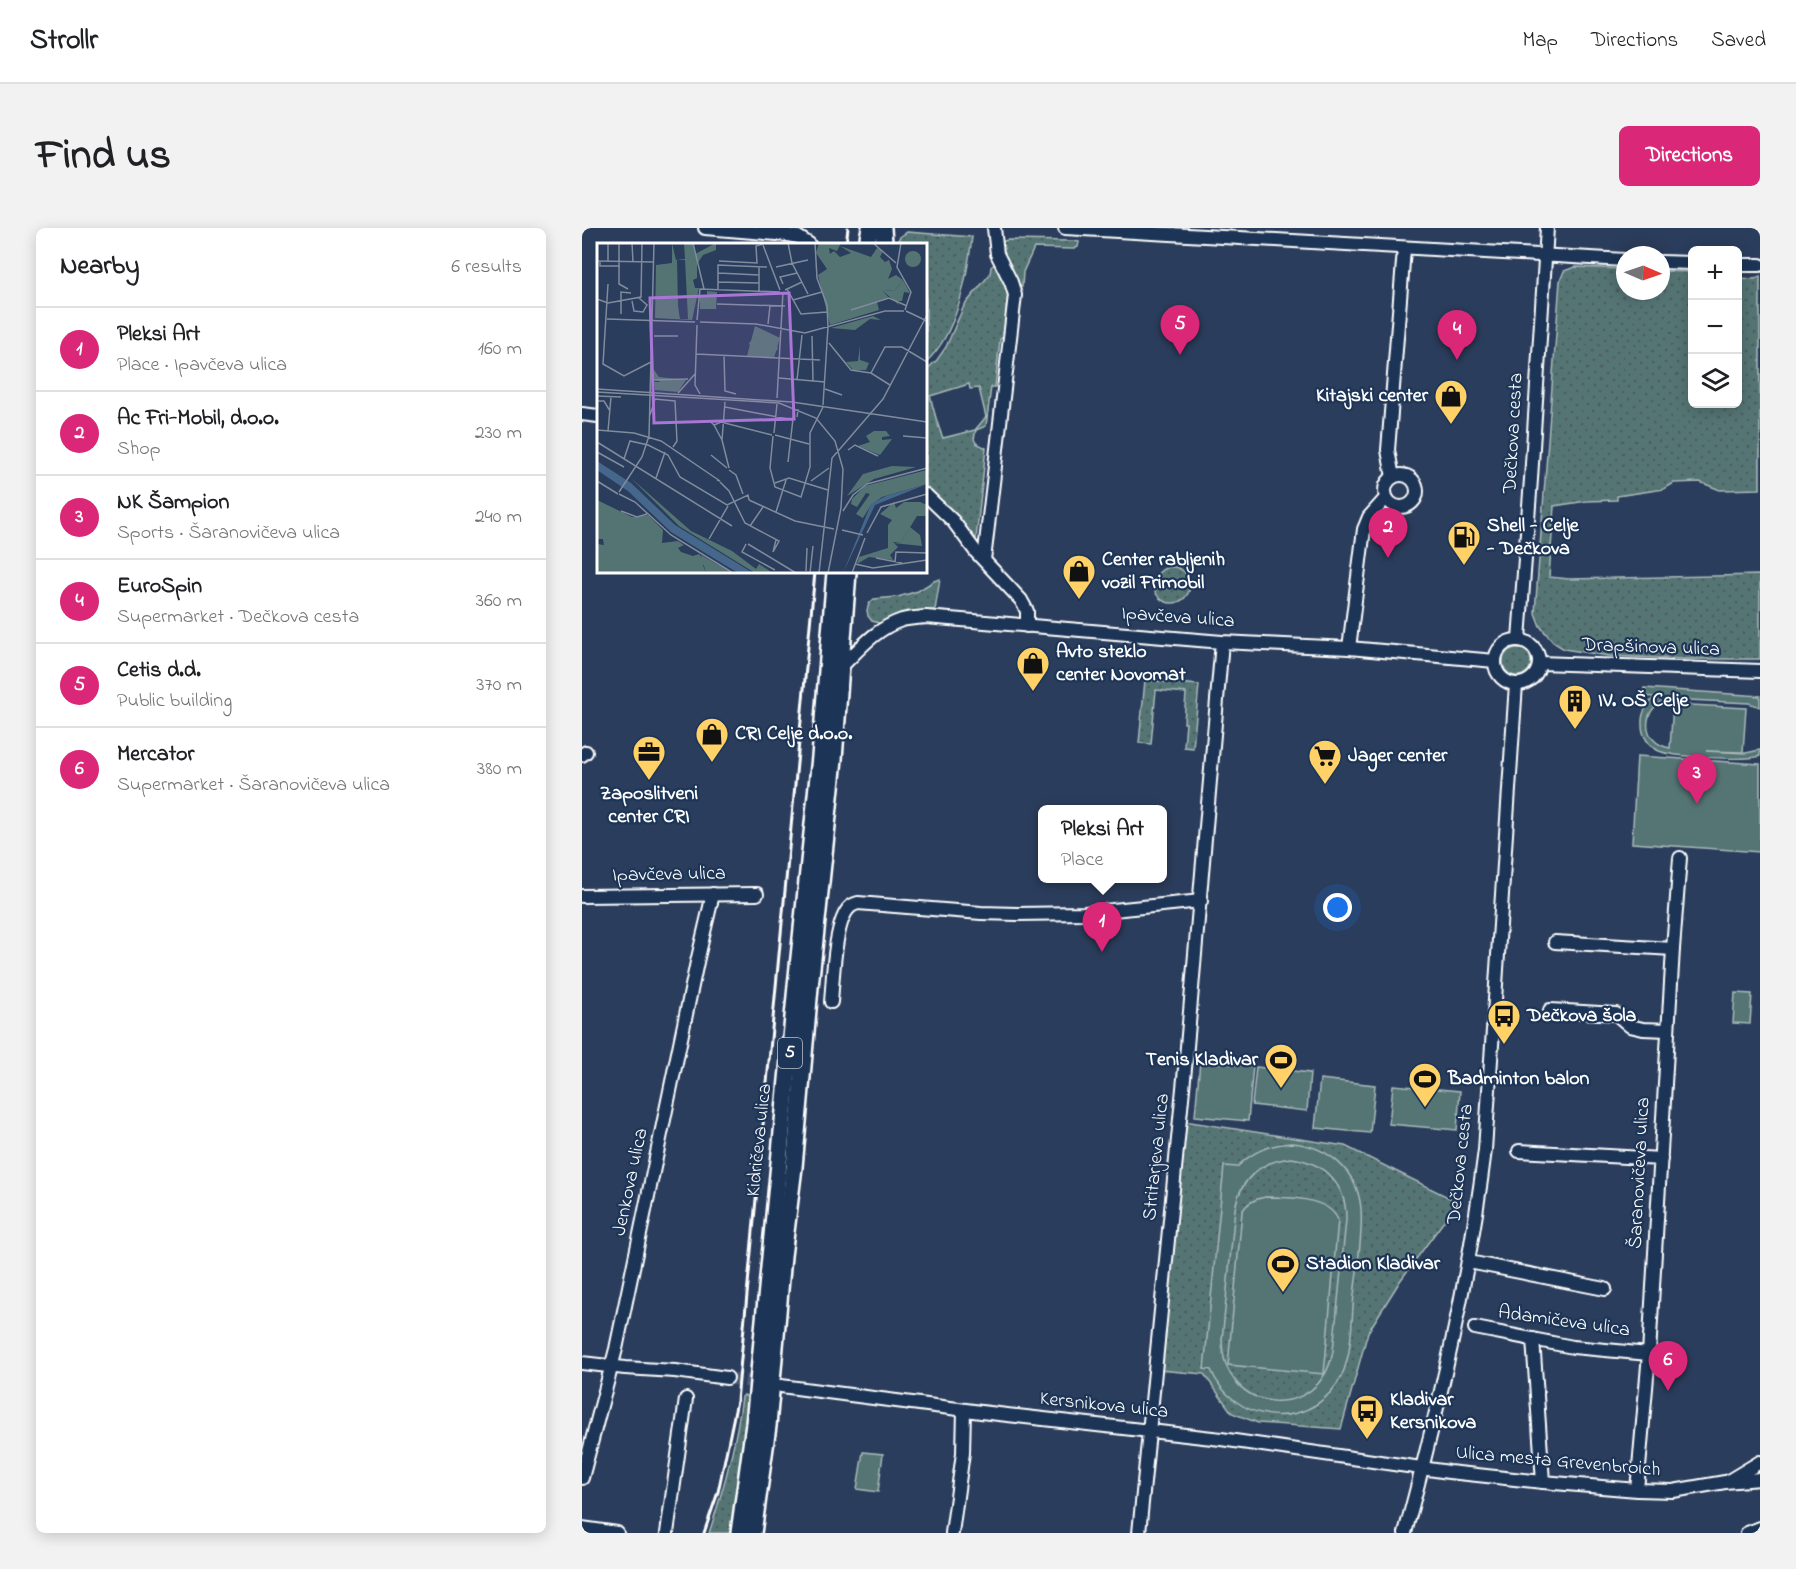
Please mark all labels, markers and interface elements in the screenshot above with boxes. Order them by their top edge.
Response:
text: Strollr [30,21,98,62]
text: Map [1522,26,1558,56]
text: Directions [1591,26,1678,56]
text: Saved [1711,26,1766,56]
text: Find us [36,126,171,187]
button: Directions [1619,126,1760,186]
inset map [597,243,927,573]
north arrow [1616,246,1670,300]
map controls [1688,246,1742,408]
button: + [1688,246,1742,300]
text: Nearby [60,248,139,286]
text: 6 results [451,253,522,282]
button: − [1688,300,1742,354]
pin: 5 [1160,306,1200,355]
pin: 4 [1438,310,1476,360]
text: Pleksi Art [117,319,200,351]
text: 1 [76,335,83,364]
text: 160 m [478,335,522,364]
text: Place · Ipavčeva ulica [117,351,287,380]
button: layers [1688,354,1742,408]
street label: Dečkova cesta [1496,372,1532,495]
shop icon: Kitajski center [1433,378,1469,425]
place label: Kitajski center [1316,382,1429,411]
text: Ac Fri-Mobil, d.o.o. [117,403,279,435]
text: 2 [75,419,84,448]
text: 230 m [475,419,522,448]
text: Shop [117,435,161,464]
text: NK Šampion [117,487,229,519]
text: 3 [75,503,84,532]
text: 240 m [475,503,522,532]
pin: 2 [1368,508,1408,558]
place label: Shell - Celje - Dečkova [1486,512,1580,564]
text: Sports · Šaranovičeva ulica [117,519,340,548]
fuel station icon: Shell - Celje - Dečkova [1446,519,1482,566]
place label: Center rabljenih vozil Frimobil [1101,546,1225,598]
shop icon: Center rabljenih vozil Frimobil [1061,553,1097,600]
text: EuroSpin [117,571,202,603]
text: 4 [75,587,84,616]
text: 360 m [476,587,522,616]
street label: Ipavčeva ulica [1120,600,1236,636]
text: Supermarket · Dečkova cesta [117,603,359,632]
street label: Drapšinova ulica [1580,631,1721,665]
place label: Avto steklo center Novomat [1056,638,1186,690]
shop icon: Avto steklo center Novomat [1015,645,1051,692]
text: Cetis d.d. [117,655,201,687]
text: 5 [74,671,85,700]
text: 370 m [476,671,522,700]
building icon: IV. OŠ Celje [1557,683,1593,730]
text: Public building [117,687,232,716]
place label: IV. OŠ Celje [1598,687,1689,716]
shop icon: CRI Celje d.o.o. [694,716,730,763]
place label: CRI Celje d.o.o. [735,720,852,749]
office icon: Zaposlitveni center CRI [631,734,667,781]
supermarket icon: Jager center [1307,738,1343,785]
text: Mercator [117,739,194,771]
place label: Jager center [1348,742,1448,772]
pin: 3 [1678,754,1716,804]
text: 6 [75,755,84,784]
text: 380 m [477,755,522,784]
text: Supermarket · Šaranovičeva ulica [117,771,390,800]
place label: Zaposlitveni center CRI [600,780,698,832]
popup [1038,805,1167,883]
text: Pleksi Art [1061,814,1144,846]
text: Place [1061,846,1103,875]
street label: Ipavčeva ulica [612,860,726,890]
your location [1323,893,1352,922]
pin: 1 [1082,902,1122,952]
bus stop icon: Dečkova šola [1486,998,1522,1045]
place label: Dečkova šola [1526,1002,1637,1031]
road number: 5 [778,1038,802,1068]
sports icon: Tenis Kladivar [1263,1042,1299,1089]
place label: Tenis Kladivar [1146,1046,1259,1075]
sports icon: Badminton balon [1407,1061,1443,1108]
place label: Badminton balon [1447,1065,1590,1094]
street label: Kidričeva ulica [740,1082,780,1198]
street label: Stritarjeva ulica [1136,1092,1178,1222]
street label: Šaranovičeva ulica [1622,1097,1658,1249]
street label: Dečkova cesta [1440,1102,1482,1227]
street label: Jenkova ulica [605,1126,657,1238]
sports icon: Stadion Kladivar [1265,1246,1301,1293]
place label: Stadion Kladivar [1306,1250,1441,1279]
street label: Adamičeva ulica [1496,1298,1632,1346]
pin: 6 [1648,1342,1688,1391]
street label: Kersnikova ulica [1038,1385,1170,1427]
place label: Kladivar Kersnikova [1390,1386,1476,1438]
bus stop icon: Kladivar Kersnikova [1349,1393,1385,1440]
street label: Ulica mesta Grevenbroich [1454,1439,1662,1485]

